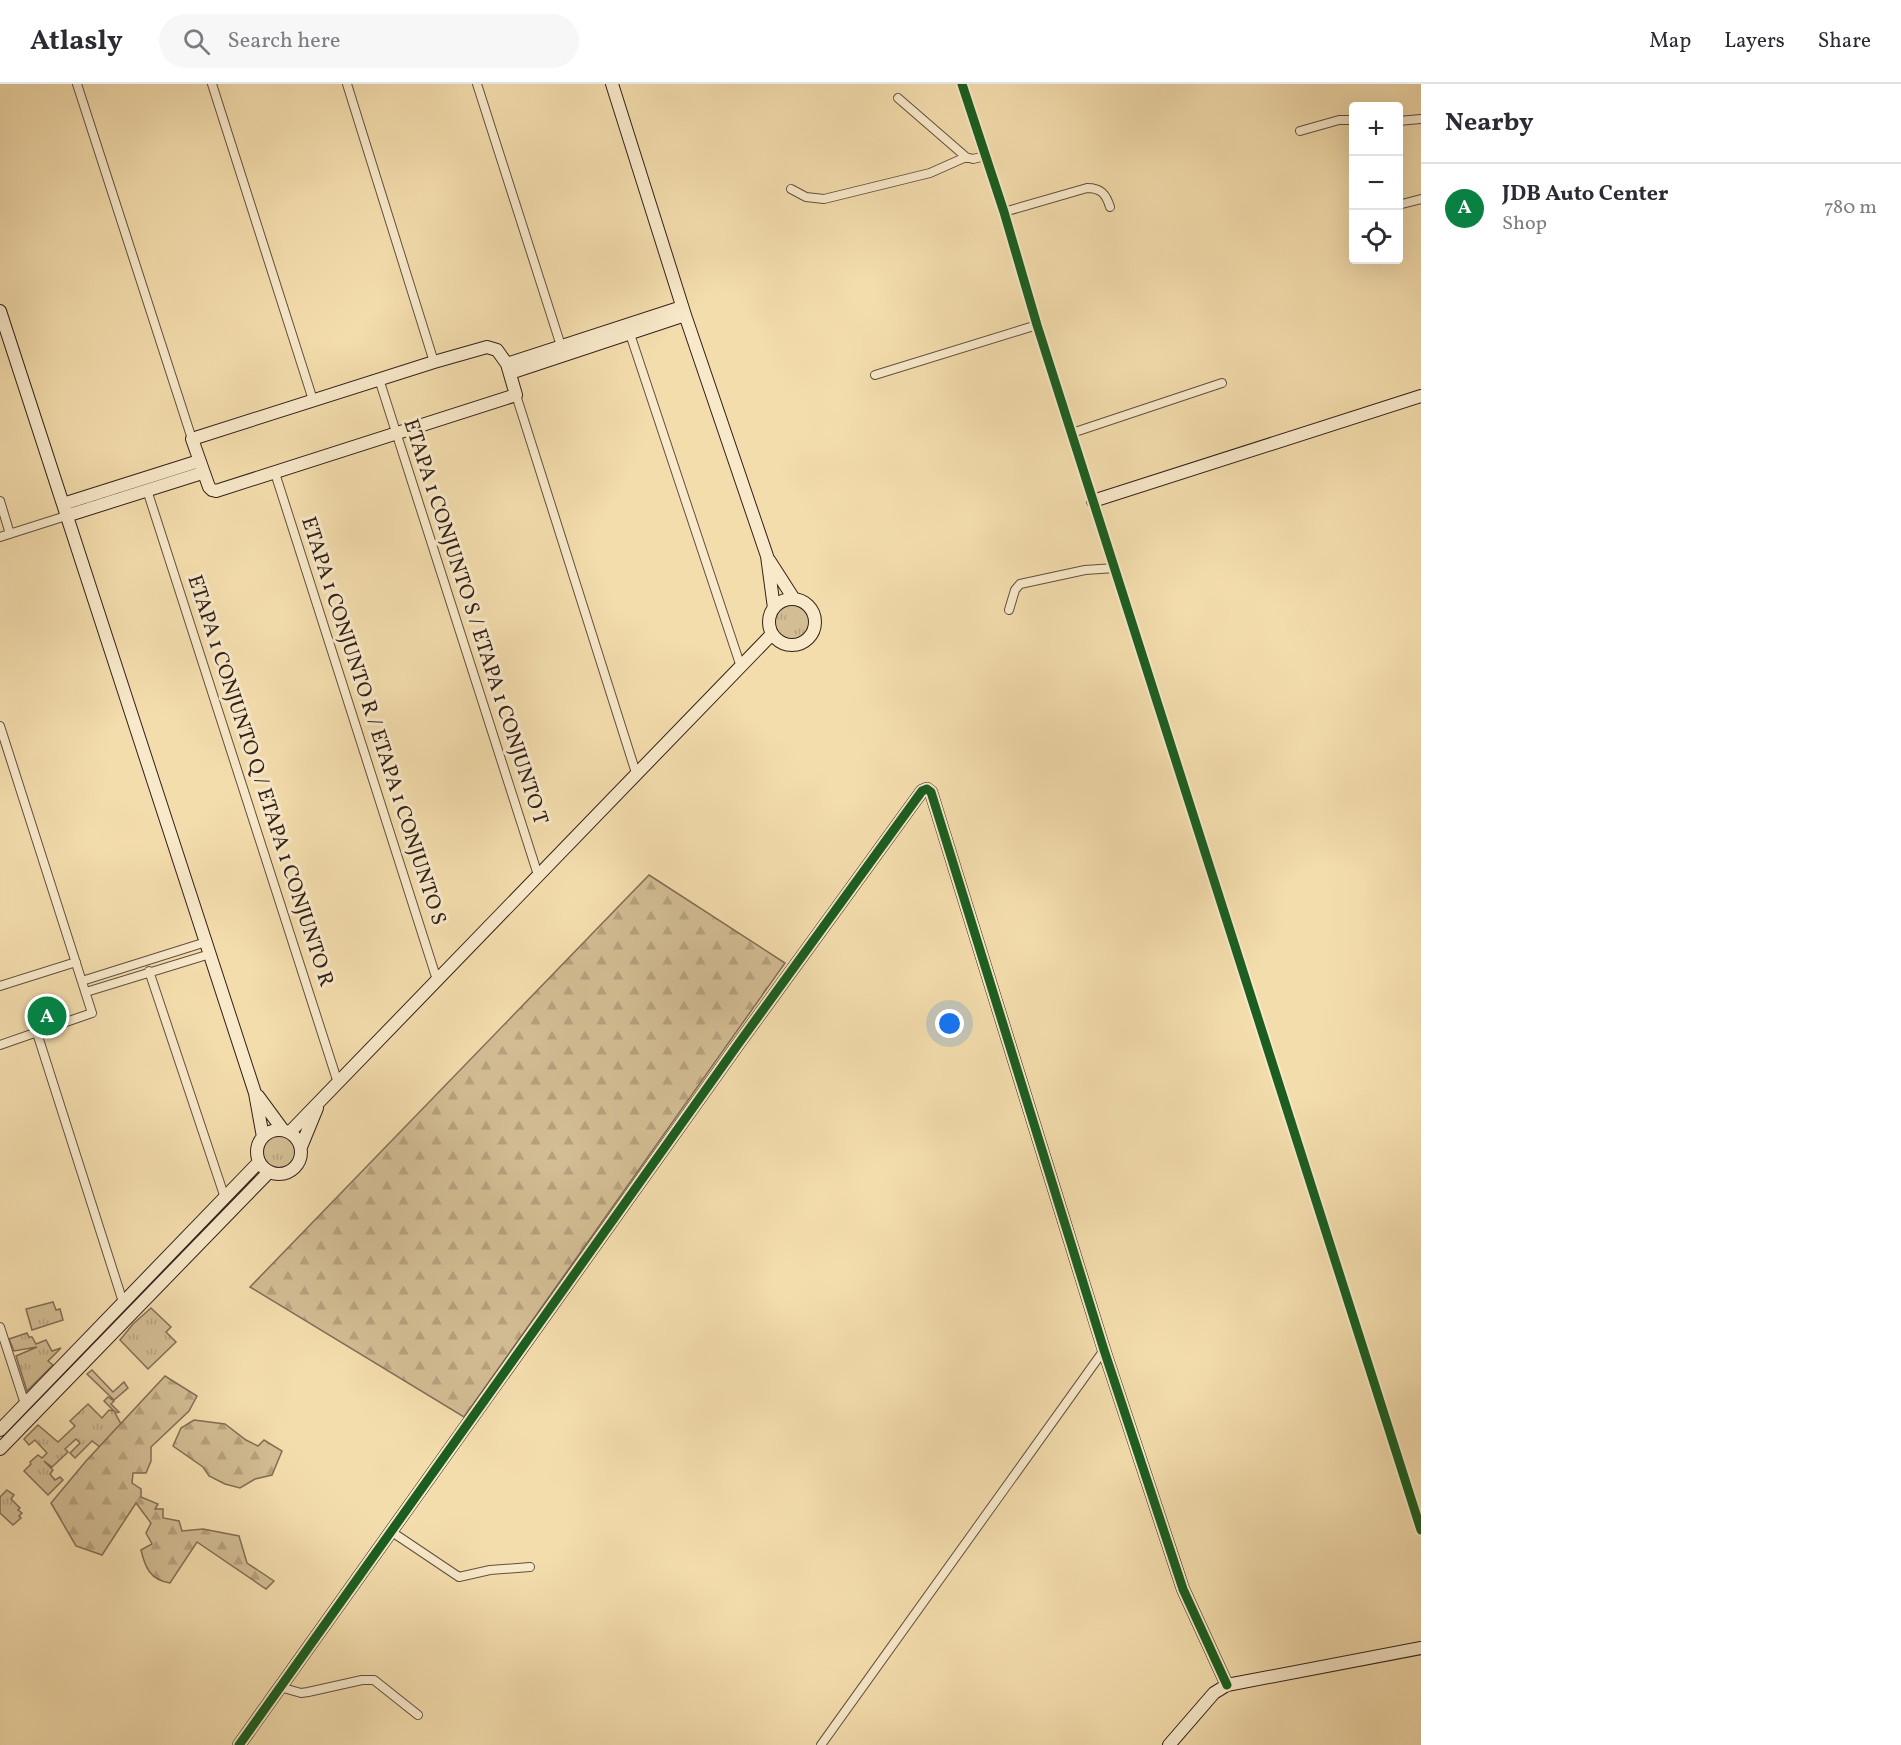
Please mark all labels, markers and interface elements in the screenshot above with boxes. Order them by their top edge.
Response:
search box [159,14,579,68]
text: Atlasly [30,22,123,61]
icon: search [180,25,213,58]
text: Search here [228,26,340,57]
text: Map [1649,27,1691,56]
text: Layers [1724,27,1785,56]
text: Share [1818,27,1871,56]
map controls [1349,102,1403,264]
button: + [1349,102,1403,156]
text: Nearby [1445,105,1534,141]
button: − [1349,156,1403,210]
text: JDB Auto Center [1502,179,1668,210]
text: A [1457,194,1472,222]
text: 780 m [1824,194,1877,222]
button: locate [1349,210,1403,264]
text: Shop [1502,210,1547,238]
street label: ETAPA 1 CONJUNTO S / ETAPA 1 CONJUNTO T [396,415,554,829]
street label: ETAPA 1 CONJUNTO R / ETAPA 1 CONJUNTO S [293,513,453,929]
street label: ETAPA 1 CONJUNTO Q / ETAPA 1 CONJUNTO R [180,571,340,991]
pin: A [28,994,66,1038]
your location [935,1009,964,1038]

